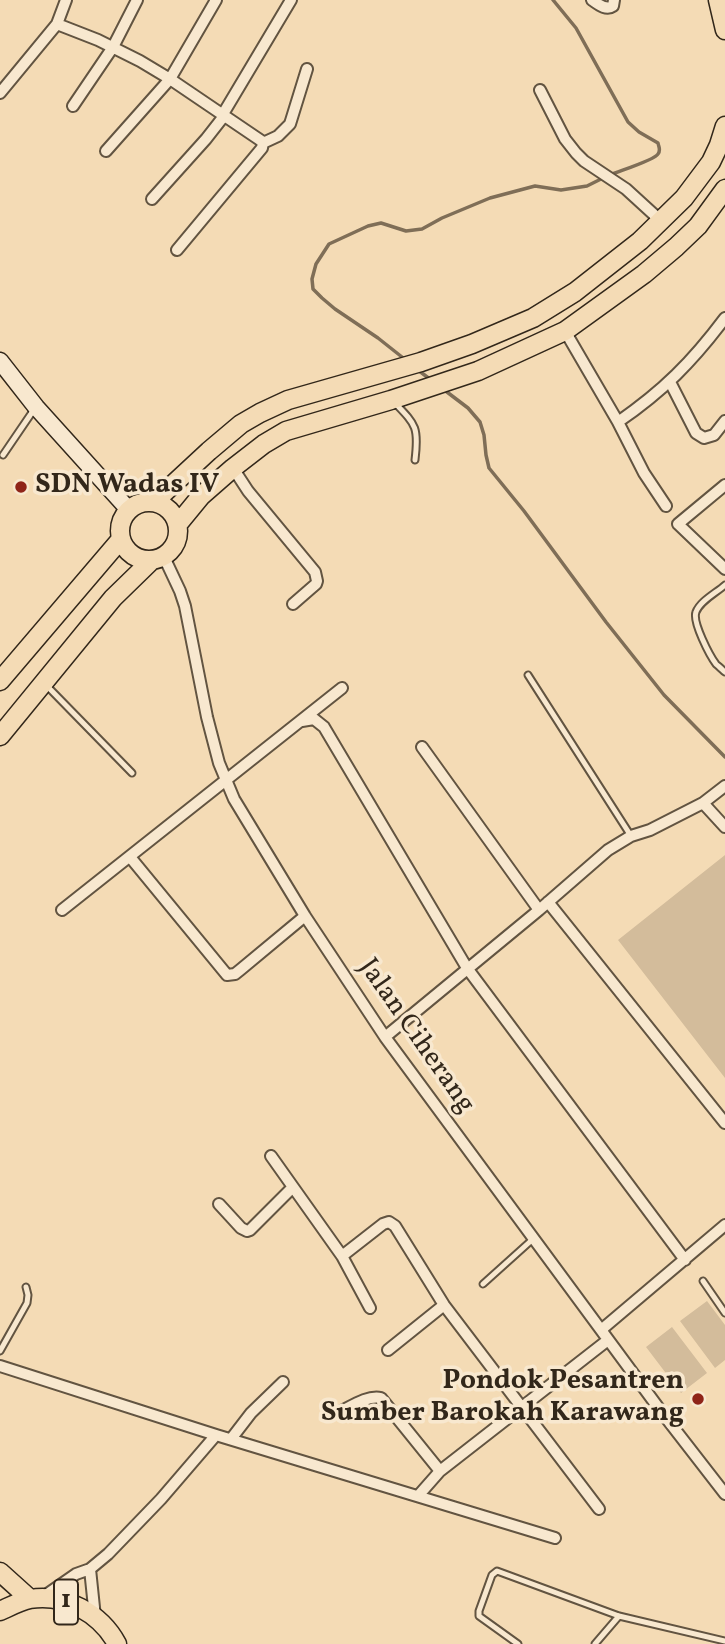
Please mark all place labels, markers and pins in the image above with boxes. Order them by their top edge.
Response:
place label: SDN Wadas IV [35,470,219,504]
marker: SDN Wadas IV [13,479,29,495]
place label: Pondok Pesantren Sumber Barokah Karawang [321,1366,684,1432]
marker: Pondok Pesantren Sumber Barokah Karawang [690,1391,706,1407]

